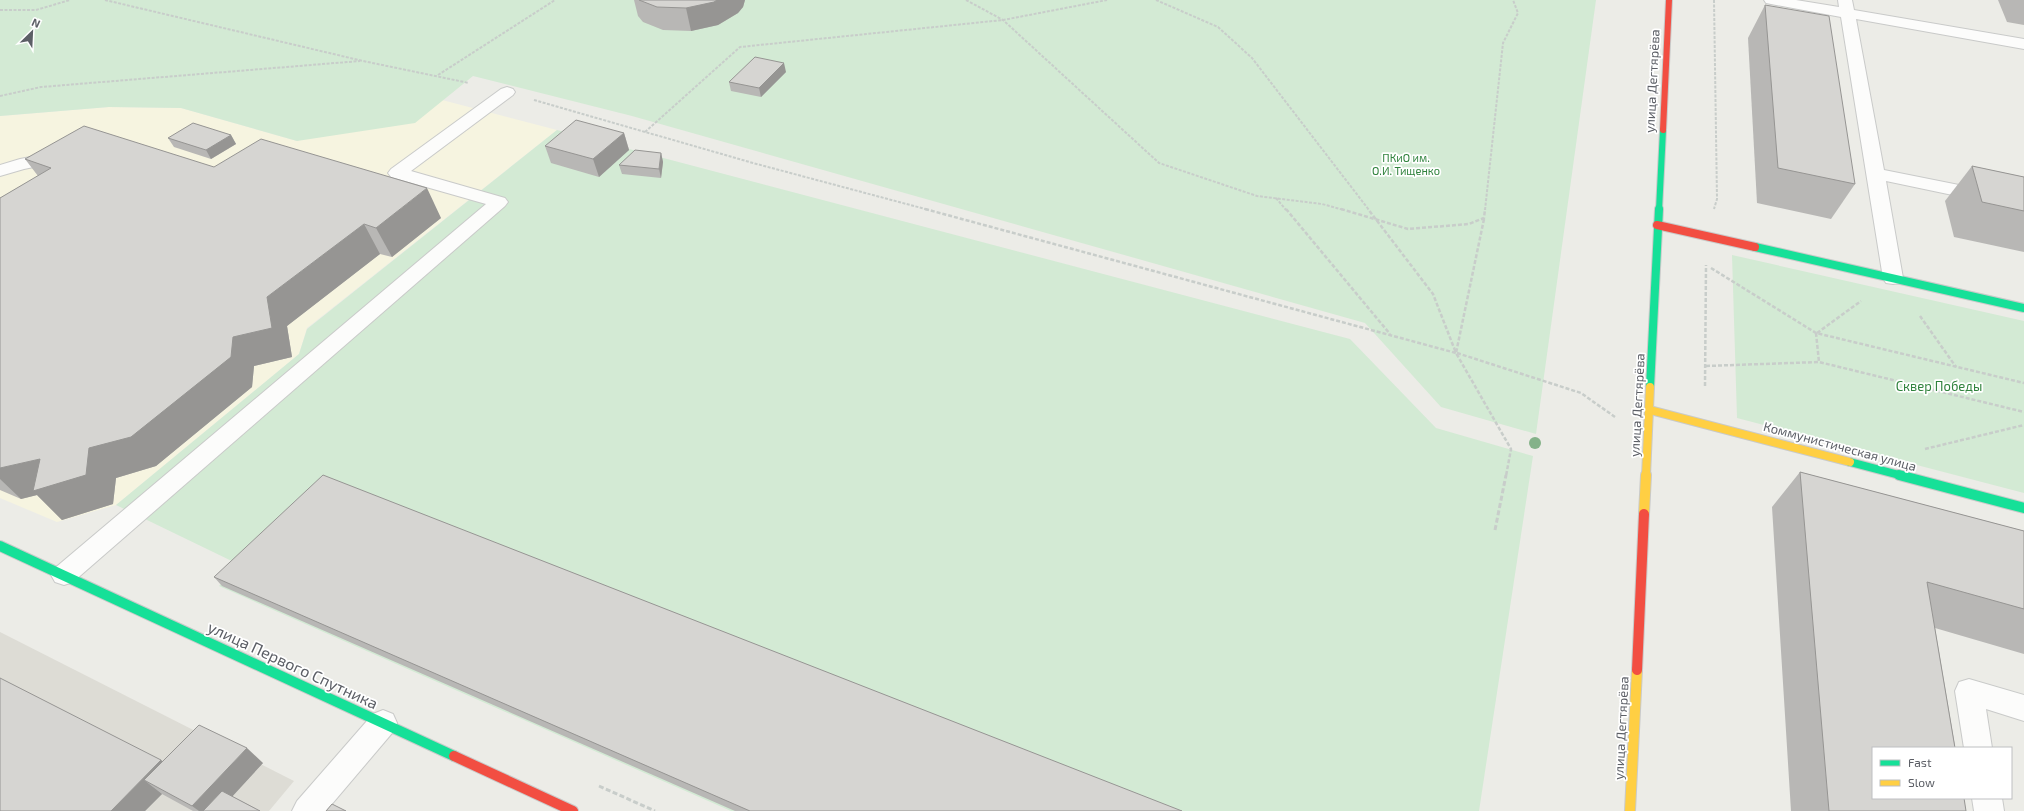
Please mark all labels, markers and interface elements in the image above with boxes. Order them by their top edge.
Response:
north arrow [12,12,52,52]
text: N [30,15,43,30]
street label: улица Дегтярёва [1641,29,1663,133]
park label: ПКиО им. О.И. Тищенко [1372,151,1440,177]
street label: улица Дегтярёва [1626,353,1648,457]
park label: Сквер Победы [1896,378,1982,394]
street label: Коммунистическая улица [1762,418,1918,474]
street label: улица Первого Спутника [205,617,381,713]
street label: улица Дегтярёва [1610,676,1632,780]
legend [1872,747,2012,799]
text: Fast [1908,755,1932,769]
text: Slow [1908,775,1935,789]

